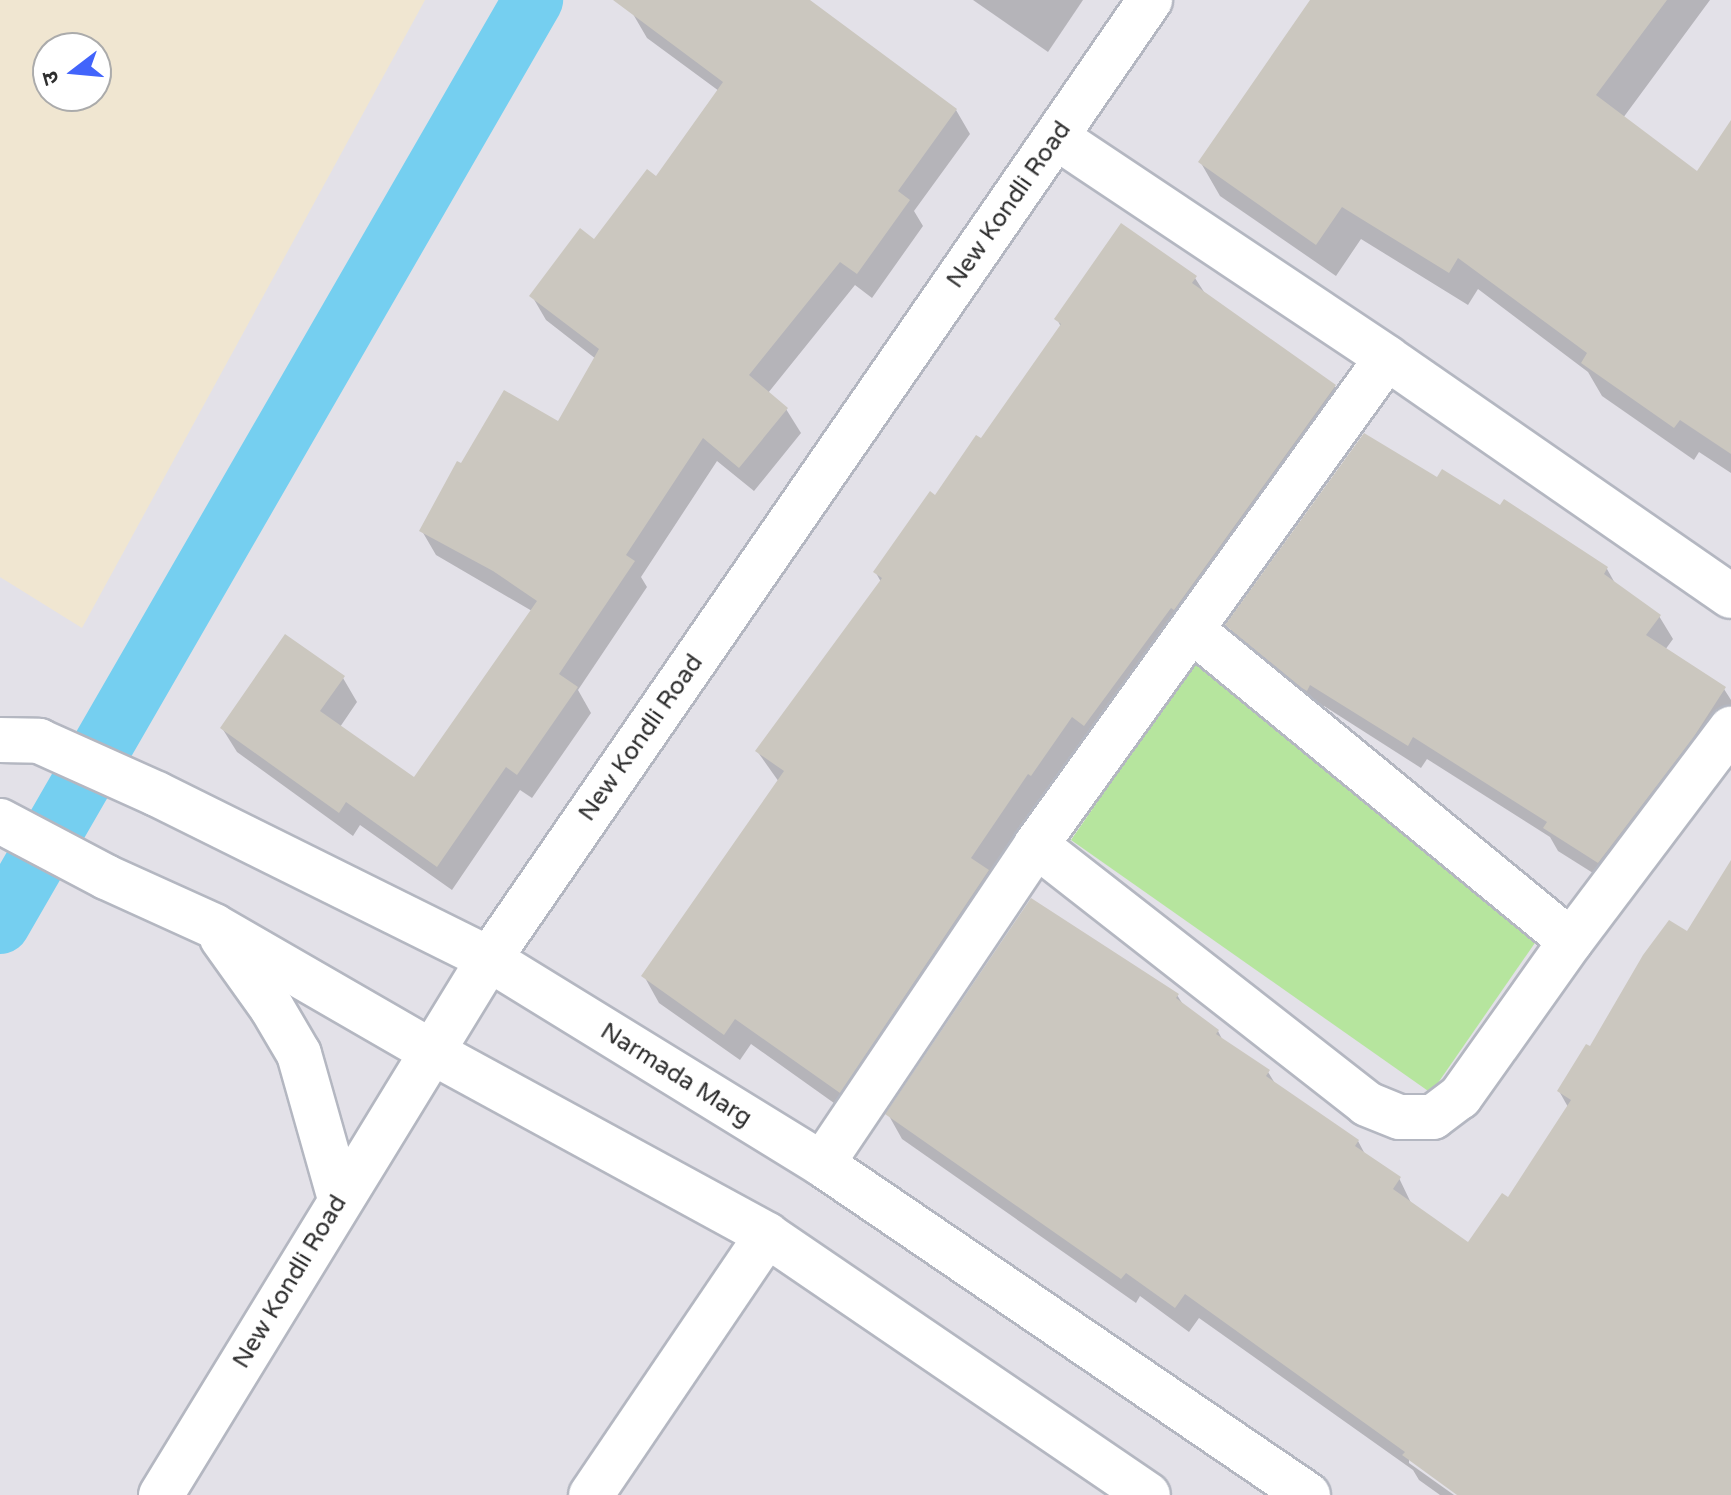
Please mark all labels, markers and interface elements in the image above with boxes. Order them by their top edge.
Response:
north arrow [32,32,112,112]
text: उ [37,68,65,88]
street label: New Kondli Road [941,116,1077,294]
street label: New Kondli Road [573,649,709,827]
street label: Narmada Marg [595,1017,757,1133]
street label: New Kondli Road [227,1190,353,1374]

